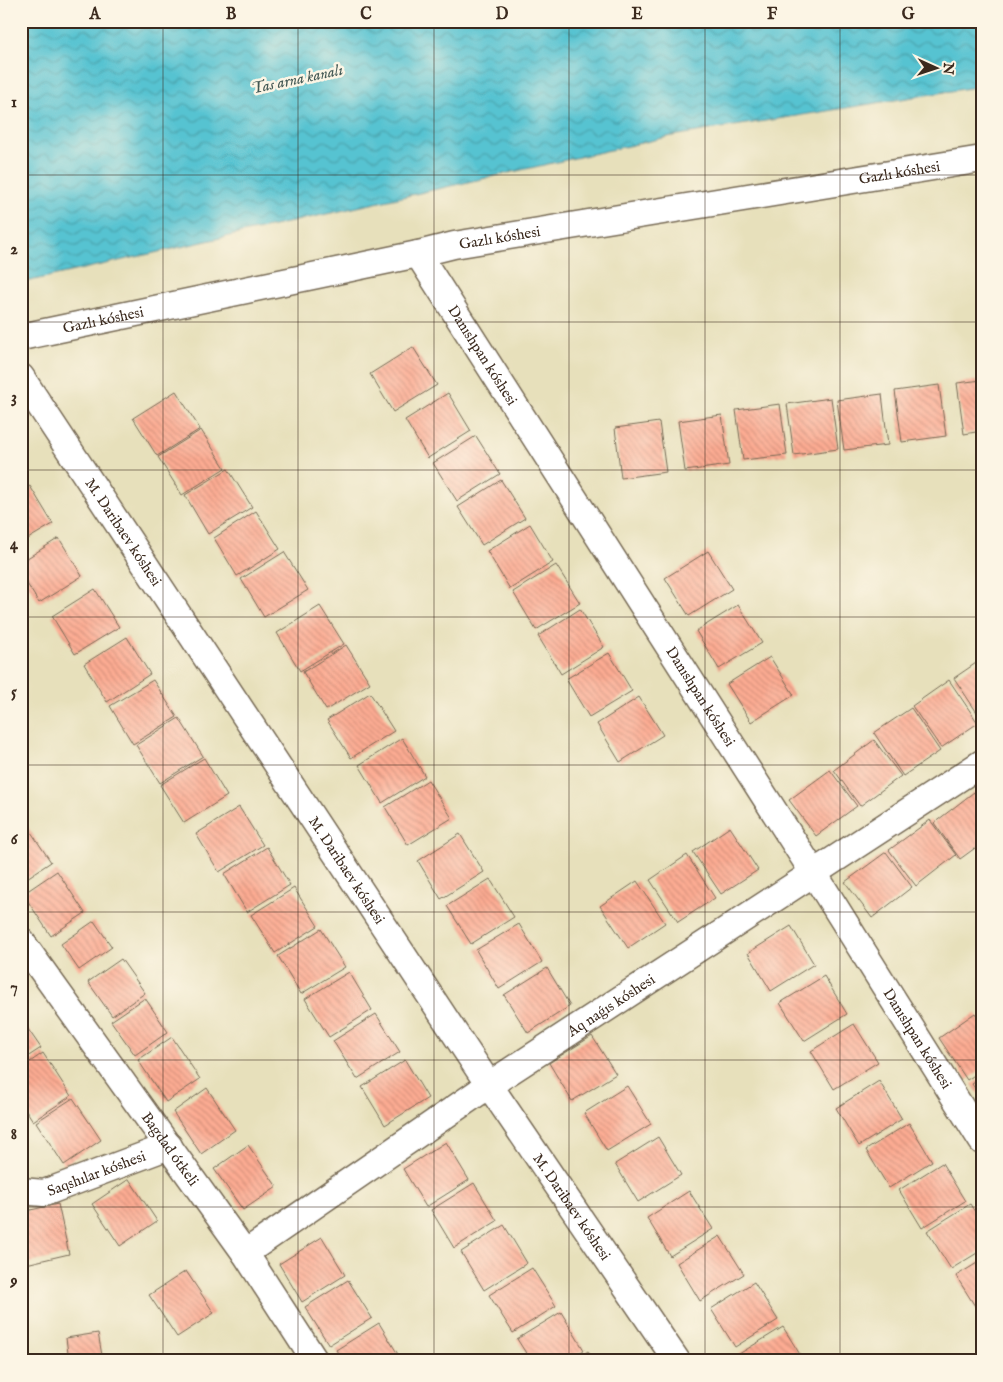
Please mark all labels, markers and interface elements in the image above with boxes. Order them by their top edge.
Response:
text: A [89,5,102,25]
text: B [226,5,237,25]
text: C [360,5,372,25]
text: D [496,5,509,25]
text: E [631,5,643,25]
text: F [767,5,778,25]
text: G [902,5,915,25]
north arrow [910,42,960,92]
water label: Tas arna kanalı [250,61,345,99]
text: N [939,61,957,75]
text: 1 [11,93,17,113]
street label: Gazlı kóshesi [857,157,942,189]
street label: Gazlı kóshesi [458,222,542,254]
text: 2 [10,240,18,260]
street label: Danıshpan kóshesi [443,302,521,409]
street label: Gazlı kóshesi [61,303,146,338]
text: 3 [11,388,17,408]
street label: M. Daribaev kóshesi [81,475,166,590]
text: 4 [10,535,19,555]
street label: Danıshpan kóshesi [661,643,739,750]
text: 5 [11,683,17,703]
street label: M. Daribaev kóshesi [304,813,389,928]
text: 6 [11,830,19,850]
street label: Aq naǵıs kóshesi [563,970,659,1042]
text: 7 [10,978,18,998]
street label: Danıshpan kóshesi [878,985,956,1092]
street label: Bagdad ótkeli [137,1109,203,1190]
text: 8 [11,1125,17,1145]
street label: Saqshılar kóshesi [45,1147,148,1201]
street label: M. Daribaev kóshesi [528,1150,615,1264]
text: 9 [10,1272,18,1292]

